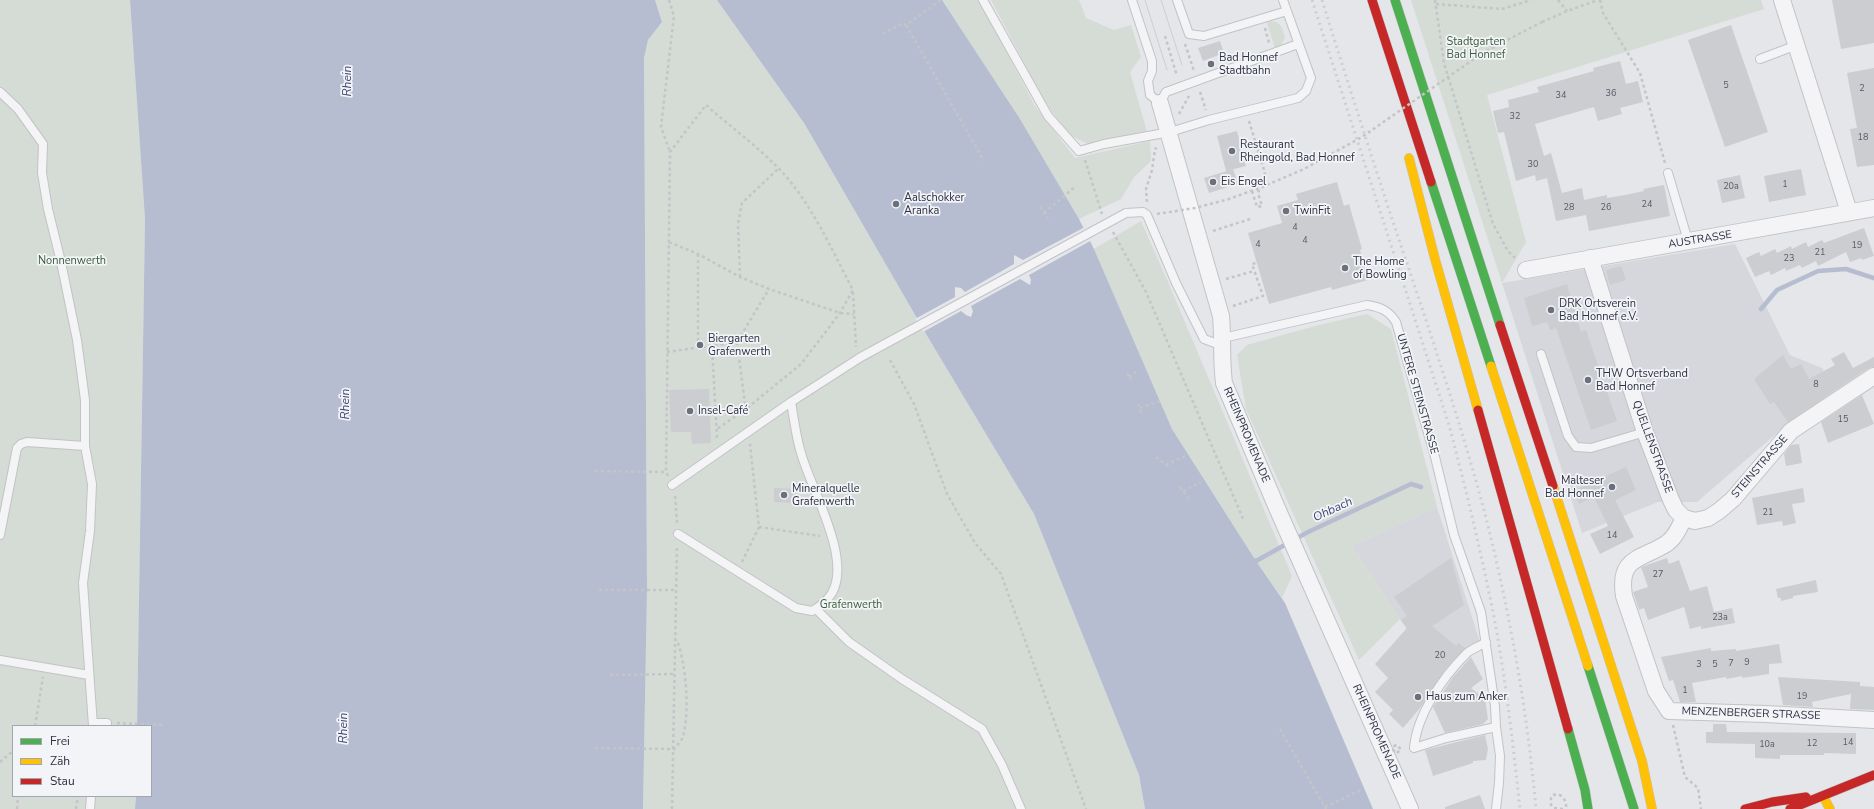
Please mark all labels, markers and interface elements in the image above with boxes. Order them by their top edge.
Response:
park label: Stadtgarten Bad Honnef [1446,35,1506,61]
place label: Bad Honnef Stadtbahn [1219,51,1278,77]
marker: Bad Honnef Stadtbahn [1206,59,1216,69]
water label: Rhein [341,66,355,96]
house number: 5 [1723,81,1729,91]
house number: 2 [1859,84,1865,94]
house number: 36 [1606,89,1616,99]
house number: 34 [1556,91,1566,101]
house number: 32 [1510,112,1520,122]
house number: 18 [1858,133,1868,143]
place label: Restaurant Rheingold, Bad Honnef [1240,138,1355,164]
marker: Restaurant Rheingold, Bad Honnef [1227,146,1237,156]
house number: 30 [1528,160,1538,170]
place label: Eis Engel [1221,175,1266,189]
marker: Eis Engel [1208,177,1218,187]
house number: 1 [1782,180,1788,190]
house number: 20a [1723,182,1739,192]
place label: Aalschokker Aranka [904,191,964,217]
marker: Aalschokker Aranka [891,199,901,209]
house number: 24 [1642,200,1652,210]
house number: 28 [1564,203,1574,213]
house number: 26 [1601,203,1611,213]
place label: TwinFit [1294,204,1330,218]
marker: TwinFit [1281,206,1291,216]
house number: 4 [1292,223,1298,233]
street label: AUSTRASSE [1667,228,1733,252]
house number: 4 [1302,236,1308,246]
house number: 4 [1255,240,1261,250]
house number: 19 [1852,241,1862,251]
house number: 21 [1815,248,1825,258]
park label: Nonnenwerth [38,254,106,268]
house number: 23 [1784,254,1794,264]
place label: The Home of Bowling [1353,255,1407,281]
marker: The Home of Bowling [1340,263,1350,273]
place label: DRK Ortsverein Bad Honnef e.V. [1559,297,1638,323]
marker: DRK Ortsverein Bad Honnef e.V. [1546,305,1556,315]
place label: Biergarten Grafenwerth [708,332,771,358]
street label: UNTERE STEINSTRASSE [1393,332,1441,456]
marker: Biergarten Grafenwerth [695,340,705,350]
place label: THW Ortsverband Bad Honnef [1596,367,1688,393]
marker: THW Ortsverband Bad Honnef [1583,375,1593,385]
house number: 8 [1813,380,1819,390]
street label: RHEINPROMENADE [1220,385,1272,485]
water label: Rhein [339,389,353,419]
street label: QUELLENSTRASSE [1629,399,1675,495]
place label: Insel-Café [698,404,748,418]
marker: Insel-Café [685,406,695,416]
house number: 15 [1838,415,1848,425]
street label: STEINSTRASSE [1729,433,1791,501]
place label: Malteser Bad Honnef [1545,474,1604,500]
place label: Mineralquelle Grafenwerth [792,482,860,508]
marker: Malteser Bad Honnef [1607,482,1617,492]
marker: Mineralquelle Grafenwerth [779,490,789,500]
water label: Ohbach [1311,495,1355,525]
house number: 21 [1763,508,1773,518]
house number: 14 [1607,531,1617,541]
house number: 27 [1653,570,1663,580]
park label: Grafenwerth [820,598,882,612]
house number: 23a [1712,613,1728,623]
house number: 20 [1435,651,1445,661]
house number: 9 [1744,658,1750,668]
house number: 7 [1728,659,1734,669]
house number: 3 [1696,660,1702,670]
house number: 5 [1712,660,1718,670]
street label: RHEINPROMENADE [1349,683,1403,781]
house number: 1 [1682,686,1688,696]
place label: Haus zum Anker [1426,690,1507,704]
marker: Haus zum Anker [1413,692,1423,702]
house number: 19 [1797,692,1807,702]
street label: MENZENBERGER STRASSE [1681,705,1821,723]
water label: Rhein [337,713,351,743]
legend [12,725,152,797]
text: Frei [50,733,70,749]
house number: 14 [1843,738,1853,748]
house number: 12 [1807,739,1817,749]
house number: 10a [1759,740,1775,750]
text: Zäh [50,753,70,769]
text: Stau [50,773,75,789]

